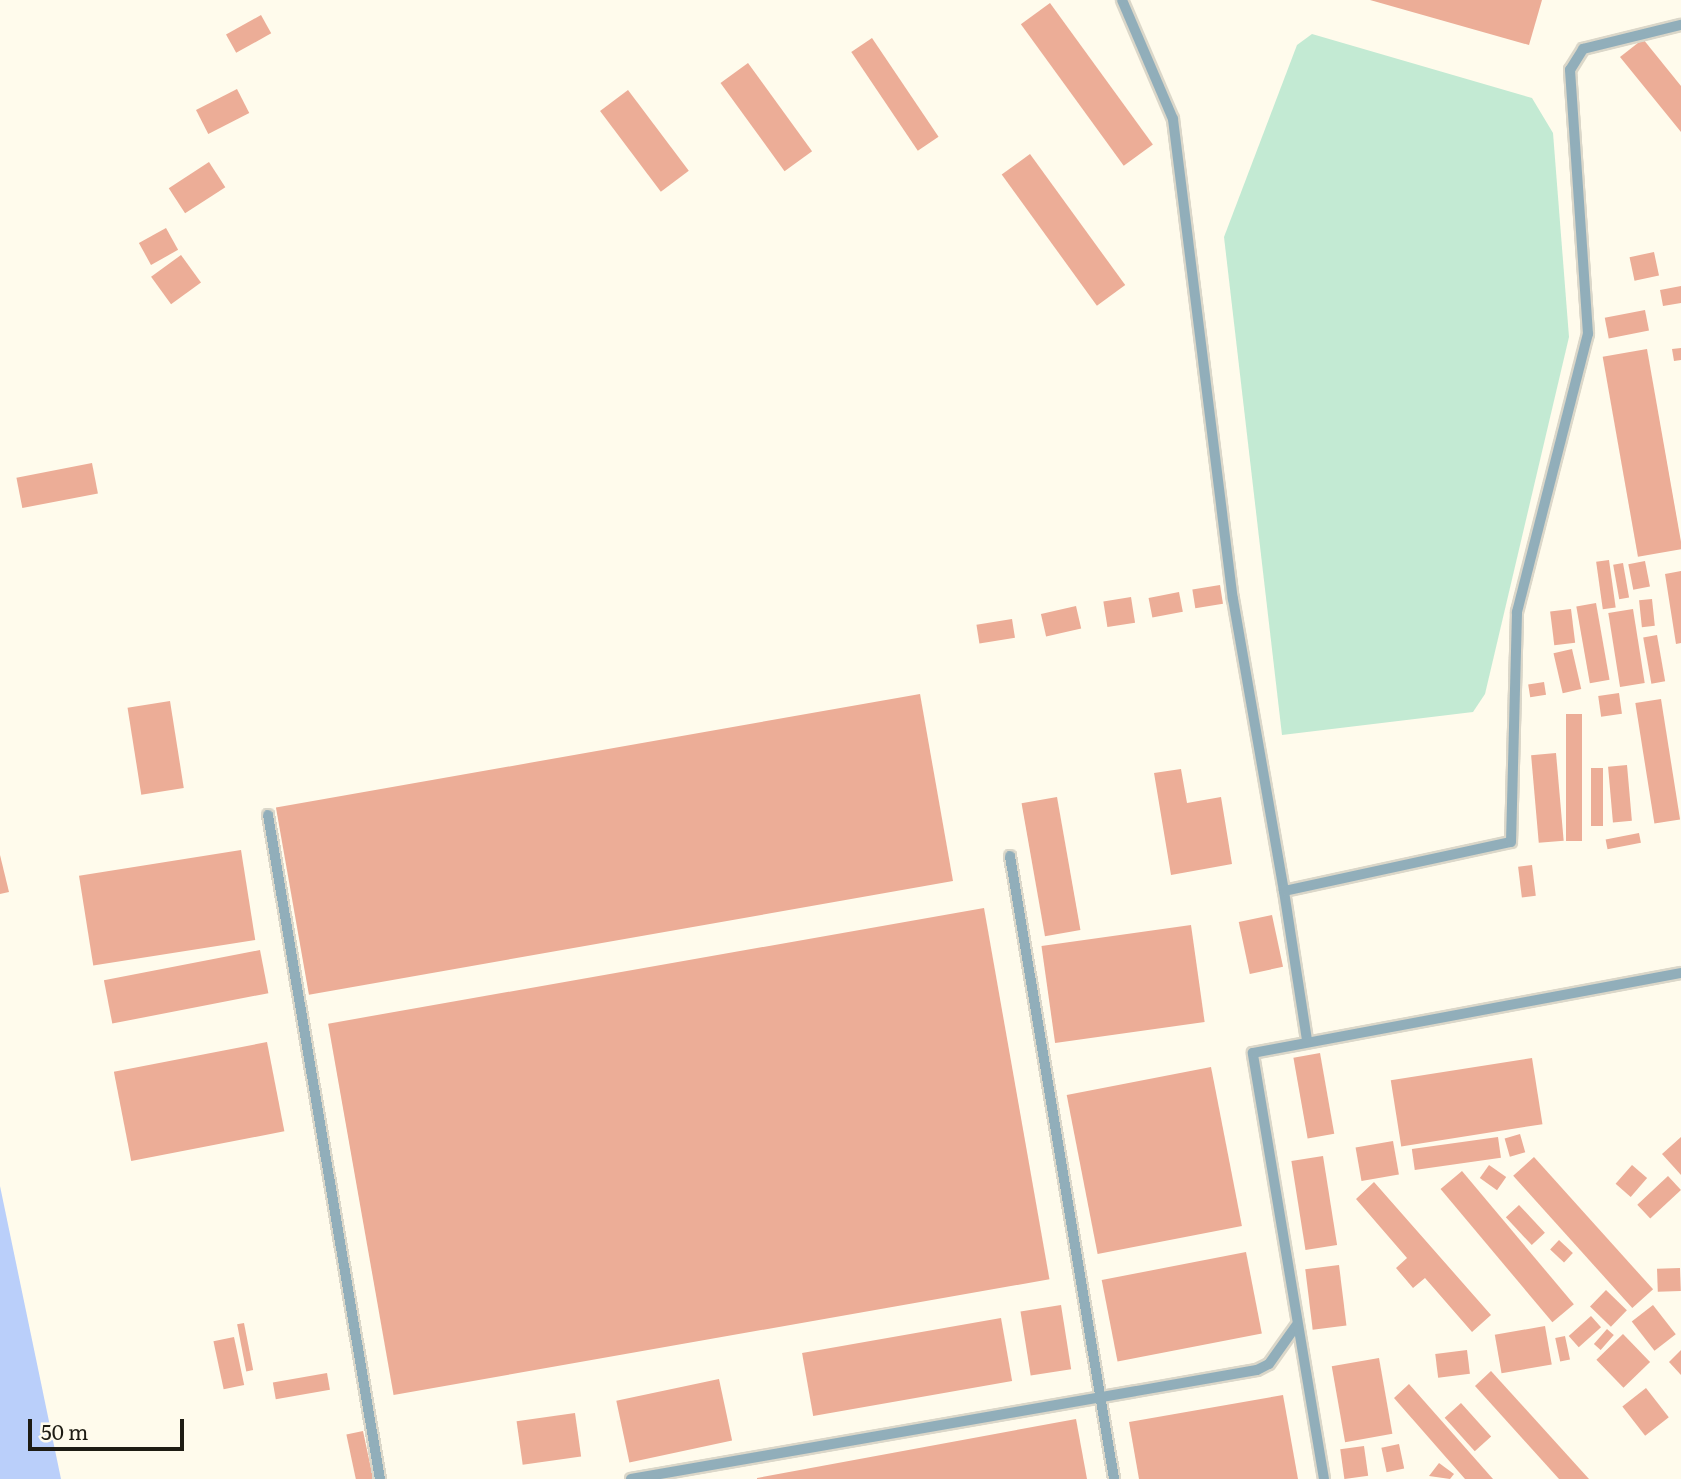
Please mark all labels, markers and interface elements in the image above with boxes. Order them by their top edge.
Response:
scale bar [32,1406,187,1450]
text: 50 m [41,1415,88,1446]

